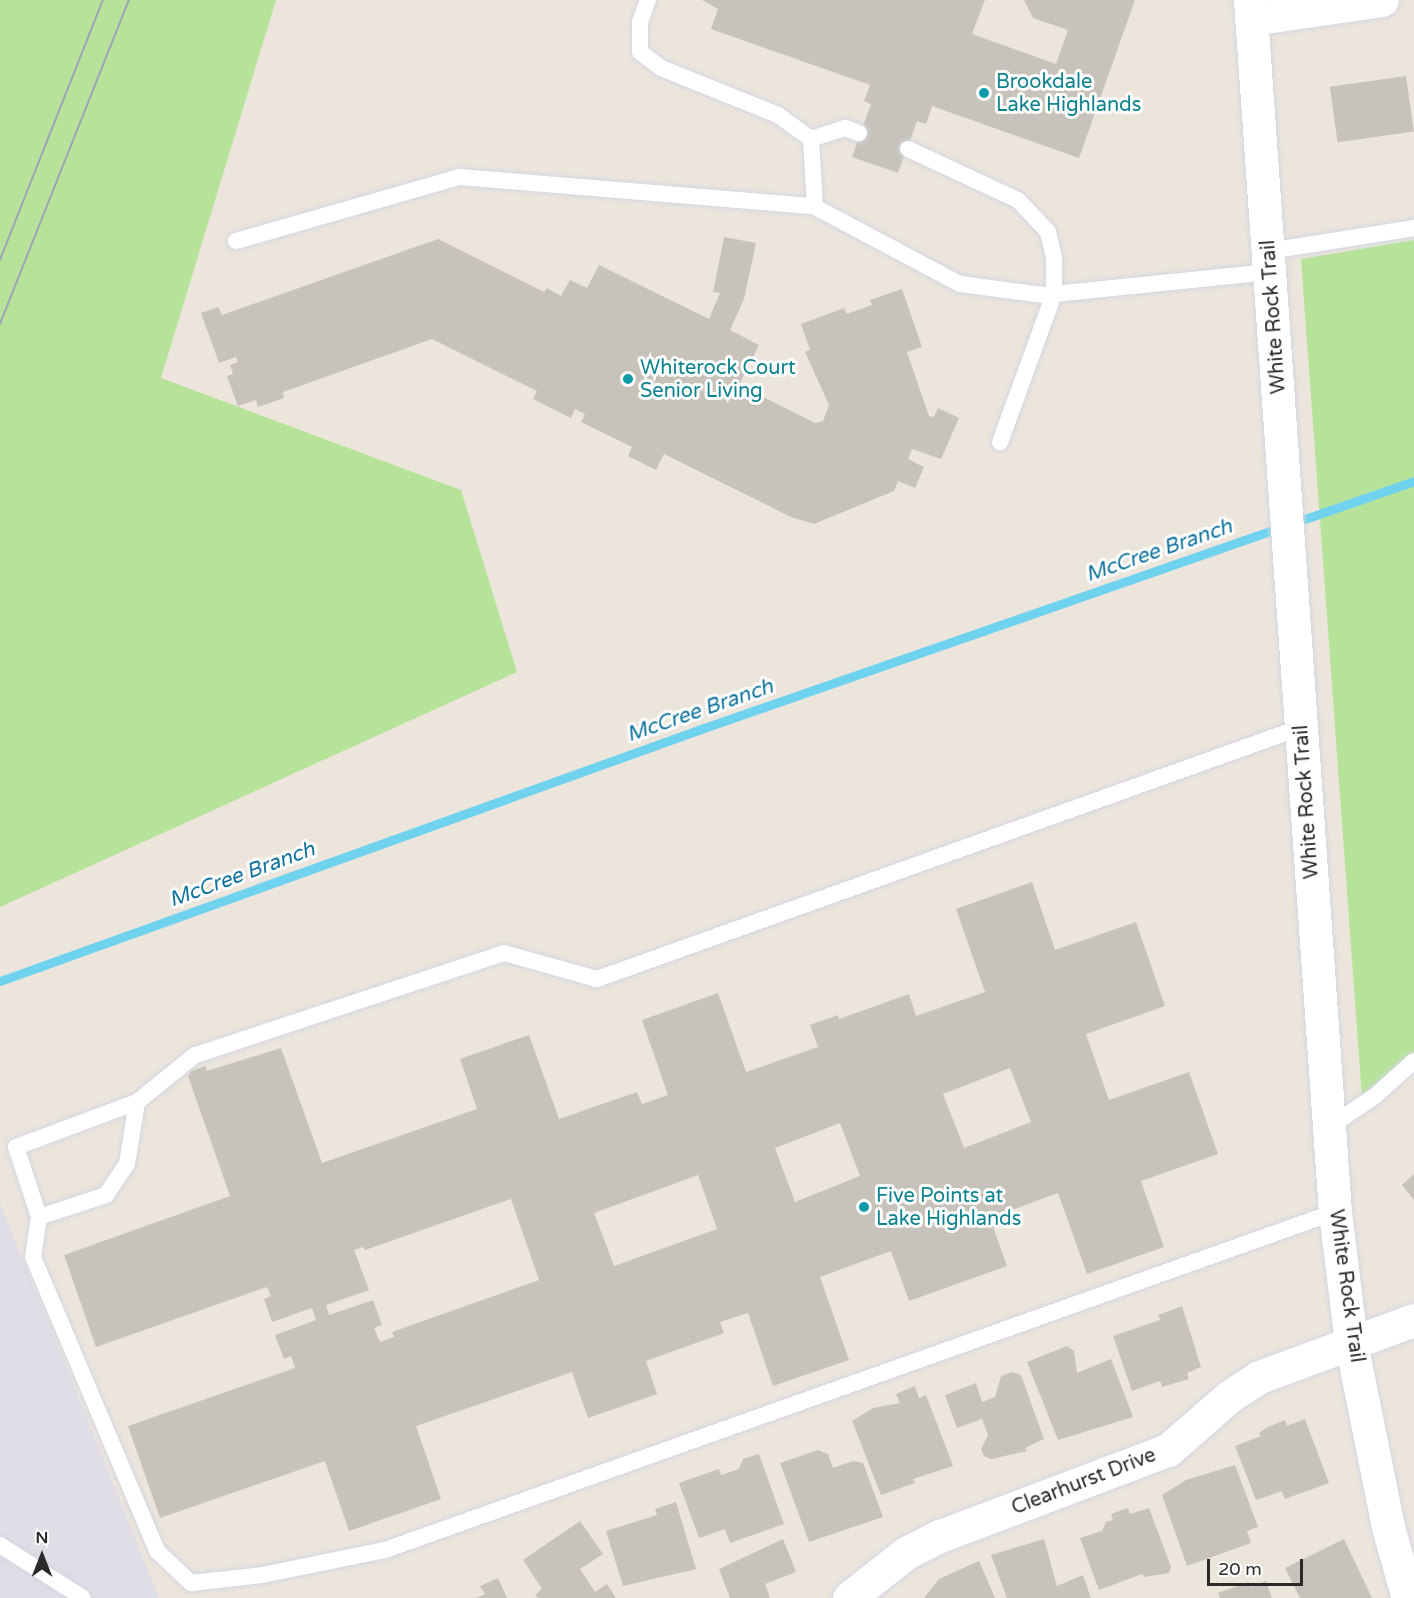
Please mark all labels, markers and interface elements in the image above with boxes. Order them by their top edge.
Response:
place label: Brookdale Lake Highlands [996,70,1141,117]
marker: Brookdale Lake Highlands [977,86,991,100]
street label: White Rock Trail [1257,239,1291,395]
place label: Whiterock Court Senior Living [640,356,796,403]
marker: Whiterock Court Senior Living [621,372,635,386]
water label: McCree Branch [1082,514,1236,588]
water label: McCree Branch [623,674,777,748]
street label: White Rock Trail [1290,724,1324,880]
water label: McCree Branch [166,837,318,913]
place label: Five Points at Lake Highlands [876,1184,1021,1231]
marker: Five Points at Lake Highlands [857,1200,871,1214]
street label: White Rock Trail [1323,1208,1369,1364]
street label: Clearhurst Drive [1008,1443,1160,1521]
north arrow [12,1526,72,1586]
text: N [36,1528,48,1548]
scale bar [1210,1547,1306,1585]
text: 20 m [1218,1558,1262,1580]

